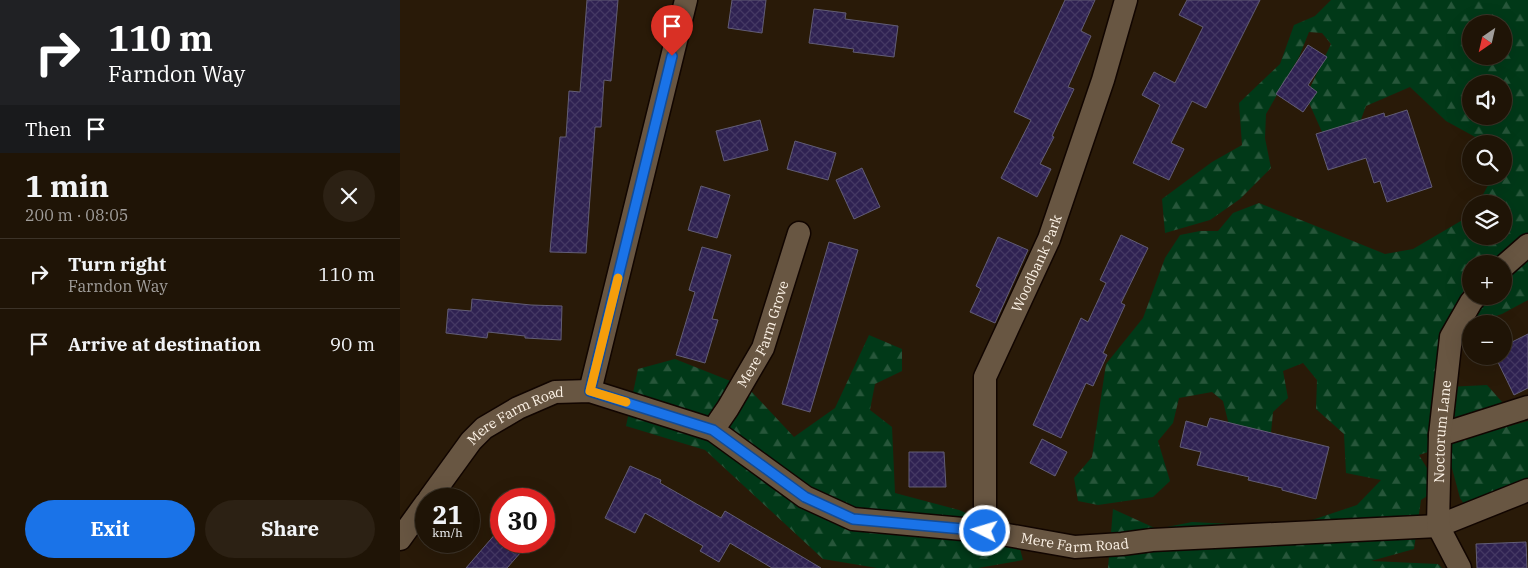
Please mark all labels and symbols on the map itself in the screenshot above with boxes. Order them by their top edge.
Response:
pin [651,5,693,56]
north arrow [1462,15,1512,65]
street label: Woodbank Park [1007,211,1066,315]
street label: Mere Farm Grove [733,278,793,391]
street label: Noctorum Lane [1430,379,1455,483]
street label: Mere Farm Road [463,383,564,449]
speed limit sign: 30 [490,488,555,553]
position arrow [958,504,1010,556]
street label: Mere Farm Road [1020,529,1131,556]

